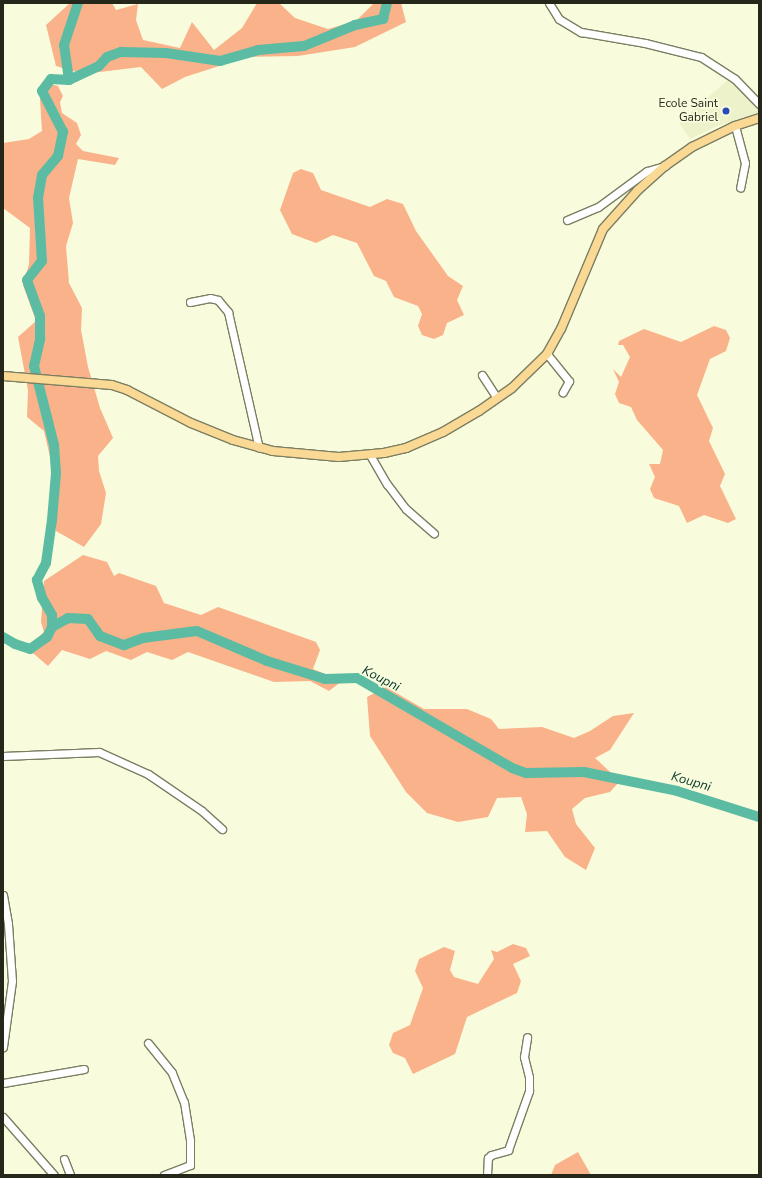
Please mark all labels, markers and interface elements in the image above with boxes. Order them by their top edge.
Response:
place label: Ecole Saint Gabriel [658,97,718,125]
marker: Ecole Saint Gabriel [721,106,731,116]
water label: Koupni [359,663,403,695]
water label: Koupni [669,769,713,795]

